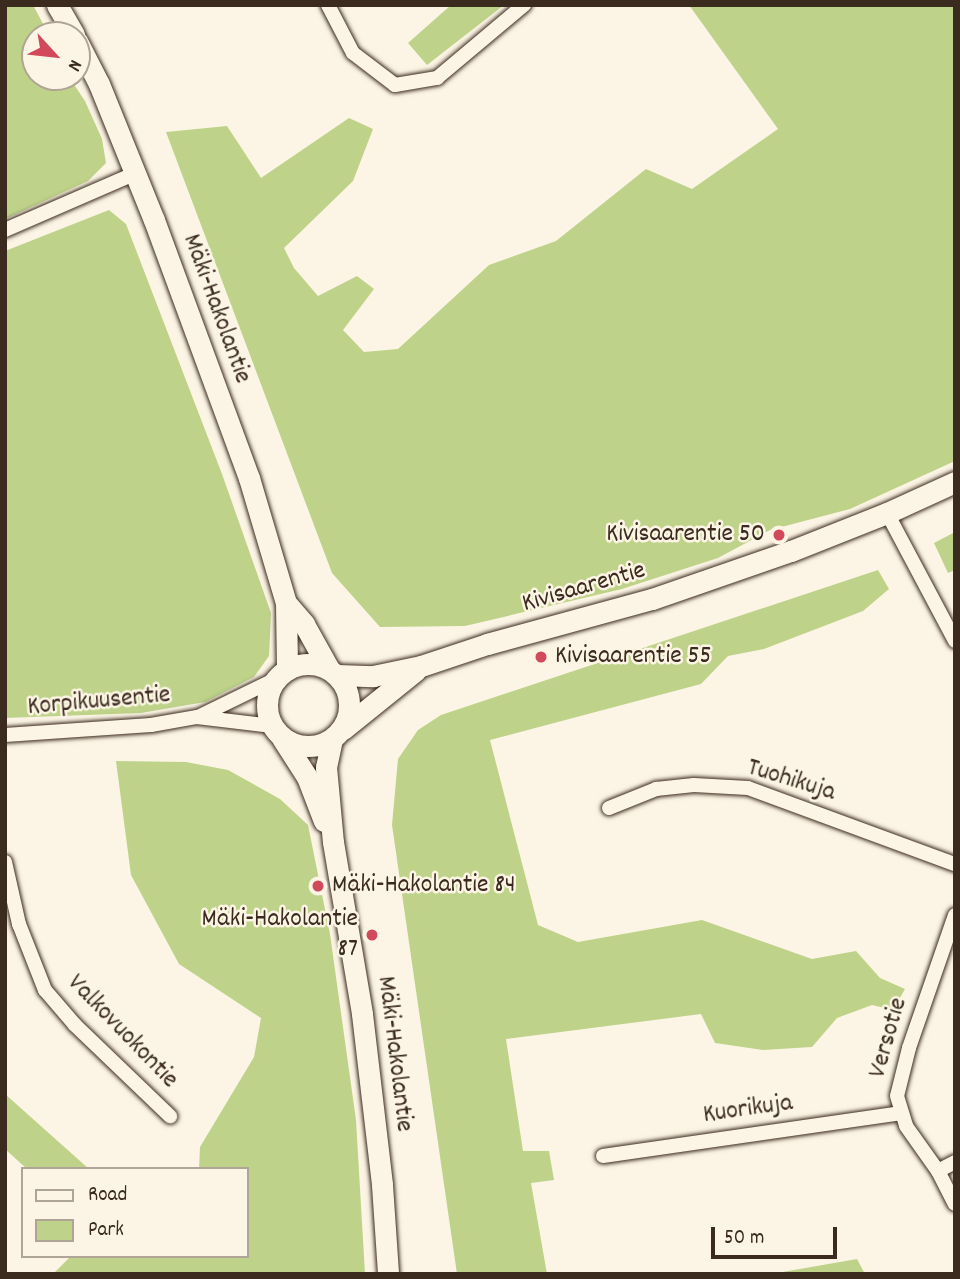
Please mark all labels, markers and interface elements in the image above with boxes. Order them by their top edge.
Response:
north arrow [21,21,91,91]
text: N [59,55,88,75]
street label: Mäki-Hakolantie [175,230,257,388]
place label: Kivisaarentie 50 [606,519,765,551]
marker: Kivisaarentie 50 [771,527,787,543]
street label: Kivisaarentie [519,556,649,620]
place label: Kivisaarentie 55 [555,641,712,673]
marker: Kivisaarentie 55 [533,649,549,665]
street label: Korpikuusentie [26,680,172,724]
street label: Tuohikuja [743,753,839,809]
place label: Mäki-Hakolantie 84 [332,870,516,902]
marker: Mäki-Hakolantie 84 [310,878,326,894]
place label: Mäki-Hakolantie 87 [202,904,358,965]
marker: Mäki-Hakolantie 87 [364,927,380,943]
street label: Valkovuokontie [60,968,184,1096]
street label: Mäki-Hakolantie [369,974,419,1134]
street label: Versotie [863,994,915,1082]
street label: Kuorikuja [701,1088,795,1132]
legend [21,1167,248,1258]
text: Road [88,1181,127,1211]
scale bar [715,1212,841,1256]
text: Park [88,1216,124,1246]
text: 50 m [724,1224,764,1254]

